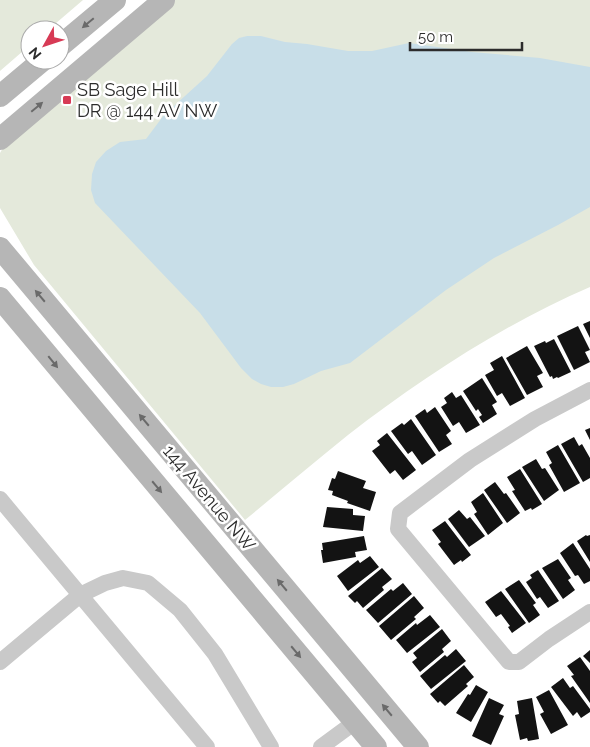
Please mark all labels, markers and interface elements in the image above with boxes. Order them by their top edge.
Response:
one-way arrow [82,17,94,29]
north arrow [20,20,70,70]
scale bar [410,20,522,52]
text: 50 m [418,28,453,46]
text: N [25,44,45,63]
place label: SB Sage Hill DR @ 144 AV NW [77,79,217,121]
marker: SB Sage Hill DR @ 144 AV NW [61,94,73,106]
one-way arrow [31,101,43,113]
one-way arrow [34,290,45,303]
one-way arrow [48,356,59,369]
one-way arrow [139,414,150,427]
street label: 144 Avenue NW [159,440,260,555]
one-way arrow [152,480,163,493]
one-way arrow [277,579,288,592]
one-way arrow [290,645,301,658]
one-way arrow [381,703,392,716]

